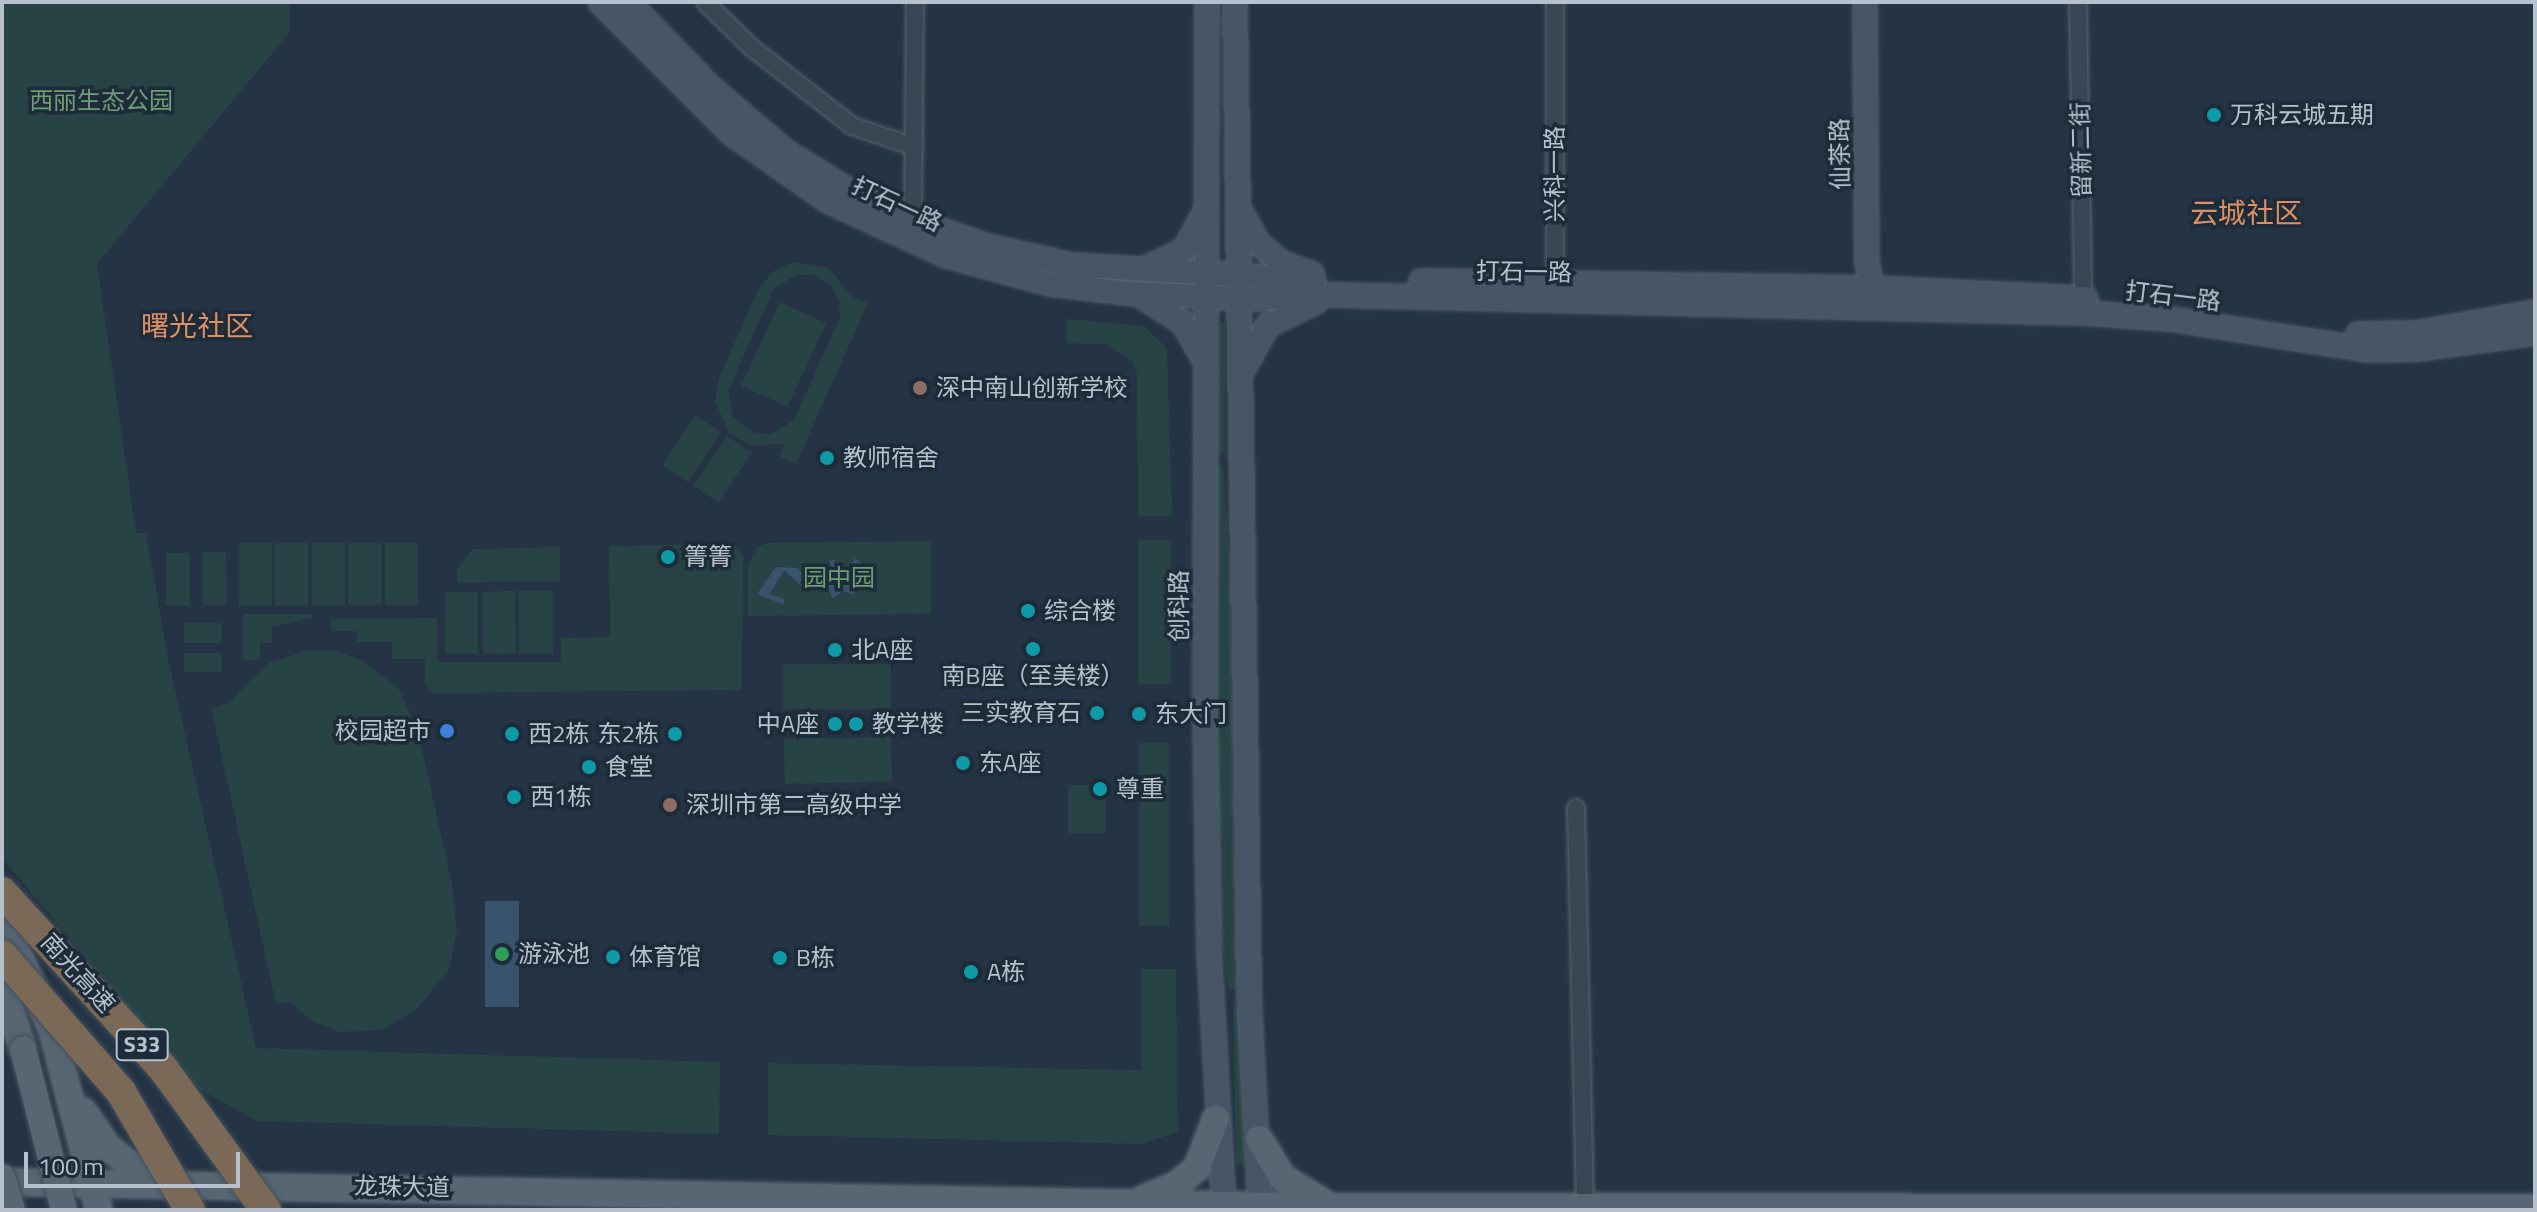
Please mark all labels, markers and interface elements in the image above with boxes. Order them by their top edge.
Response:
park label: 西丽生态公园 [29,87,173,115]
place label: 万科云城五期 [2230,101,2374,129]
street label: 留新二街 [2066,102,2096,198]
marker: 万科云城五期 [2205,106,2223,124]
street label: 仙茶路 [1825,118,1855,190]
street label: 兴科一路 [1541,126,1569,222]
street label: 打石一路 [847,171,947,237]
district label: 云城社区 [2190,196,2302,230]
street label: 打石一路 [1476,257,1572,287]
street label: 打石一路 [2124,276,2222,316]
district label: 曙光社区 [141,309,253,343]
place label: 深中南山创新学校 [936,374,1128,402]
marker: 深中南山创新学校 [911,379,929,397]
place label: 教师宿舍 [843,444,939,472]
marker: 教师宿舍 [818,449,836,467]
place label: 箐箐 [684,543,732,571]
marker: 箐箐 [659,548,677,566]
park label: 园中园 [803,564,875,592]
street label: 创科路 [1165,570,1193,642]
place label: 综合楼 [1044,597,1116,625]
marker: 综合楼 [1019,602,1037,620]
place label: 北A座 [851,636,913,664]
marker: 南B座（至美楼） [1024,640,1042,658]
marker: 北A座 [826,641,844,659]
place label: 南B座（至美楼） [942,662,1124,690]
place label: 三实教育石 [961,699,1081,727]
place label: 东大门 [1155,700,1227,728]
marker: 三实教育石 [1088,704,1106,722]
marker: 东大门 [1130,705,1148,723]
place label: 中A座 [757,710,819,738]
place label: 教学楼 [872,710,944,738]
marker: 中A座 [826,715,844,733]
marker: 教学楼 [847,715,865,733]
place label: 校园超市 [335,717,431,745]
place label: 西2栋 [528,720,589,748]
place label: 东2栋 [598,720,659,748]
marker: 校园超市 [438,722,456,740]
marker: 西2栋 [503,725,521,743]
marker: 东2栋 [666,725,684,743]
place label: 东A座 [979,749,1041,777]
place label: 食堂 [605,753,653,781]
marker: 东A座 [954,754,972,772]
marker: 食堂 [580,758,598,776]
place label: 尊重 [1116,775,1164,803]
marker: 尊重 [1091,780,1109,798]
place label: 西1栋 [530,783,591,811]
marker: 西1栋 [505,788,523,806]
place label: 深圳市第二高级中学 [686,791,902,819]
marker: 深圳市第二高级中学 [661,796,679,814]
street label: 南光高速 [35,928,121,1018]
place label: 游泳池 [518,940,590,968]
place label: 体育馆 [629,943,701,971]
place label: B栋 [796,944,835,972]
marker: 游泳池 [493,945,511,963]
marker: 体育馆 [604,948,622,966]
marker: B栋 [771,949,789,967]
place label: A栋 [987,958,1025,986]
marker: A栋 [962,963,980,981]
road number: S33 [114,1027,170,1063]
scale bar [28,1136,244,1186]
text: 100 m [38,1148,104,1184]
street label: 龙珠大道 [354,1172,450,1202]

